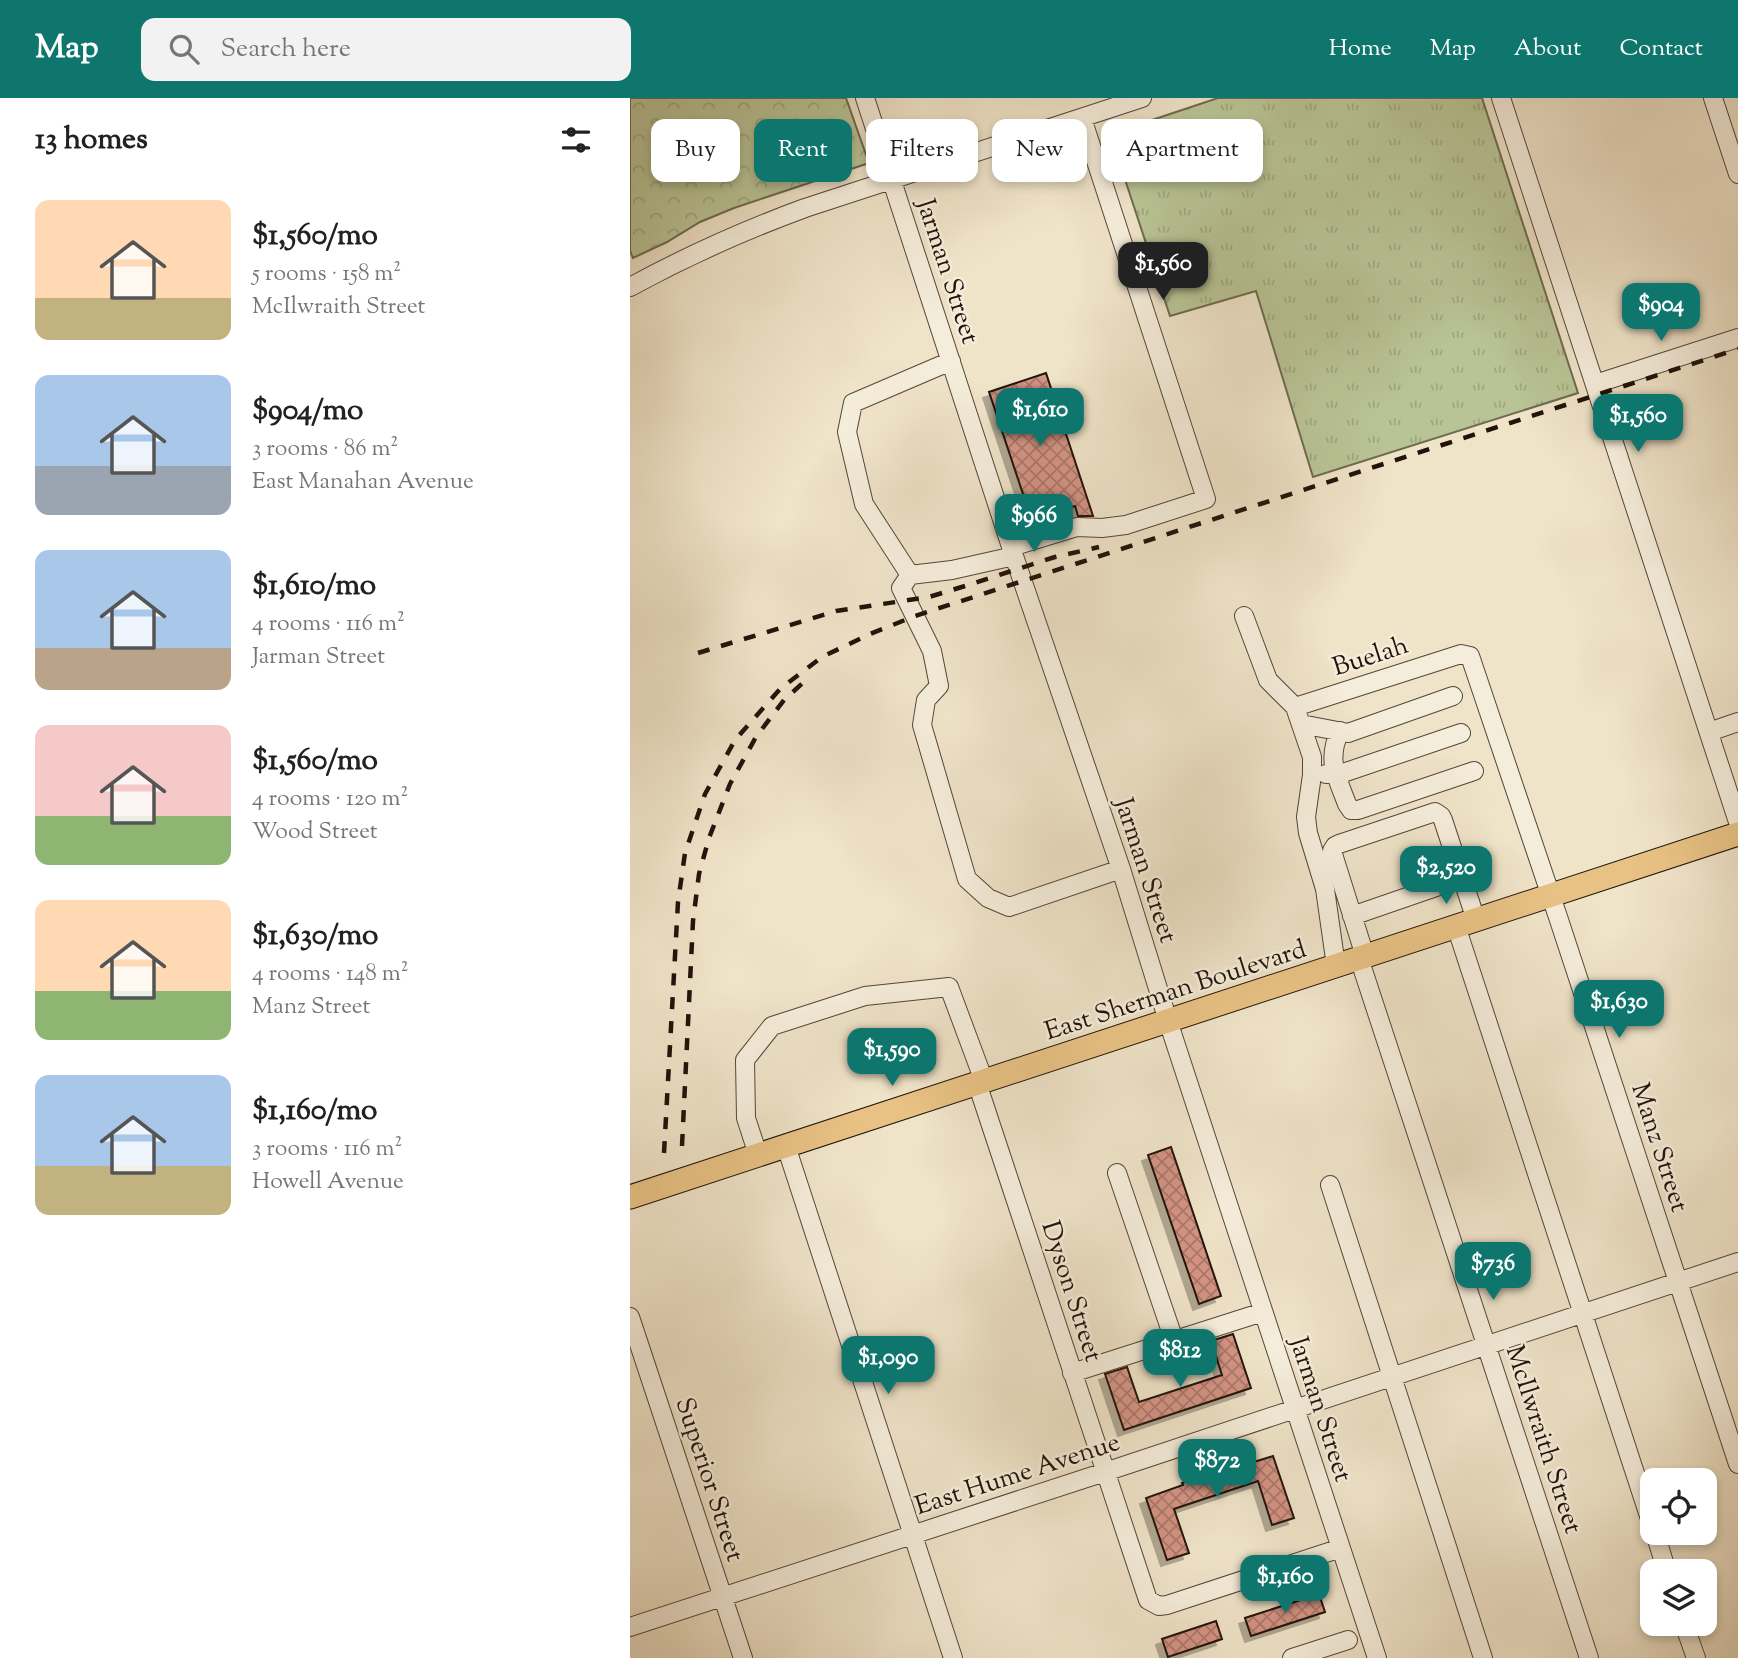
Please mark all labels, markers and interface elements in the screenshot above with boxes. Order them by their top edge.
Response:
search box [141,18,631,81]
text: Map [35,25,99,73]
icon: search [165,30,203,68]
text: Search here [221,31,351,68]
text: Home [1329,32,1392,66]
text: Map [1430,32,1476,66]
text: About [1514,32,1581,66]
text: Contact [1619,32,1703,66]
text: 13 homes [35,119,148,162]
chip: Buy [651,119,740,182]
chip: Rent [754,119,852,182]
chip: Filters [866,119,978,182]
chip: New [992,119,1087,182]
chip: Apartment [1101,119,1263,182]
icon: filters [557,121,595,159]
street label: Jarman Street [905,193,987,349]
text: $1,560/mo [252,215,378,258]
icon: home [91,228,175,312]
pin: $1,560 [1106,242,1220,302]
text: $1,560 [1134,248,1192,281]
text: 5 rooms · 158 m² [252,258,401,291]
pin: $904 [1620,284,1702,343]
text: $904 [1638,289,1684,322]
text: McIlwraith Street [252,291,425,324]
pin: $1,610 [983,388,1097,448]
text: $904/mo [252,390,363,433]
text: $1,610 [1012,394,1068,427]
pin: $1,560 [1581,394,1695,454]
text: $1,560 [1609,400,1667,433]
icon: home [91,403,175,487]
text: 3 rooms · 86 m² [252,433,398,466]
text: East Manahan Avenue [252,466,474,499]
pin: $966 [993,494,1075,554]
text: $966 [1011,500,1057,533]
text: $1,610/mo [252,565,376,608]
icon: home [91,578,175,662]
text: 4 rooms · 116 m² [252,608,405,641]
street label: Buelah [1328,628,1414,687]
text: Jarman Street [252,641,385,674]
text: $1,560/mo [252,740,378,783]
icon: home [91,753,175,837]
text: 4 rooms · 120 m² [252,783,408,816]
street label: Jarman Street [1103,792,1185,948]
text: Wood Street [252,816,378,849]
pin: $2,520 [1389,846,1503,906]
text: $2,520 [1416,852,1476,885]
text: $1,630/mo [252,915,378,958]
icon: home [91,928,175,1012]
street label: East Sherman Boulevard [1040,931,1312,1051]
text: 4 rooms · 148 m² [252,958,409,991]
pin: $1,630 [1562,981,1676,1040]
text: $1,630 [1590,986,1648,1019]
text: Manz Street [252,991,370,1024]
pin: $1,590 [835,1028,949,1088]
text: $1,590 [863,1034,921,1067]
street label: Manz Street [1620,1078,1697,1217]
text: $1,160/mo [252,1090,377,1133]
icon: home [91,1103,175,1187]
text: 3 rooms · 116 m² [252,1133,402,1166]
text: Howell Avenue [252,1166,404,1199]
street label: Dyson Street [1030,1217,1111,1367]
pin: $736 [1452,1242,1534,1302]
text: $736 [1471,1248,1515,1281]
pin: $812 [1139,1330,1221,1389]
street label: Jarman Street [1278,1331,1360,1487]
text: $812 [1159,1335,1201,1368]
pin: $1,090 [831,1336,945,1396]
street label: McIlwraith Street [1495,1341,1591,1539]
text: $1,090 [858,1342,918,1375]
street label: Superior Street [665,1393,753,1567]
street label: East Hume Avenue [910,1425,1125,1526]
pin: $872 [1176,1440,1258,1499]
text: $872 [1194,1445,1240,1478]
map controls [1640,1468,1717,1636]
button: locate [1640,1468,1717,1545]
pin: $1,160 [1228,1556,1342,1615]
button: layers [1640,1559,1717,1636]
text: $1,160 [1256,1561,1314,1594]

